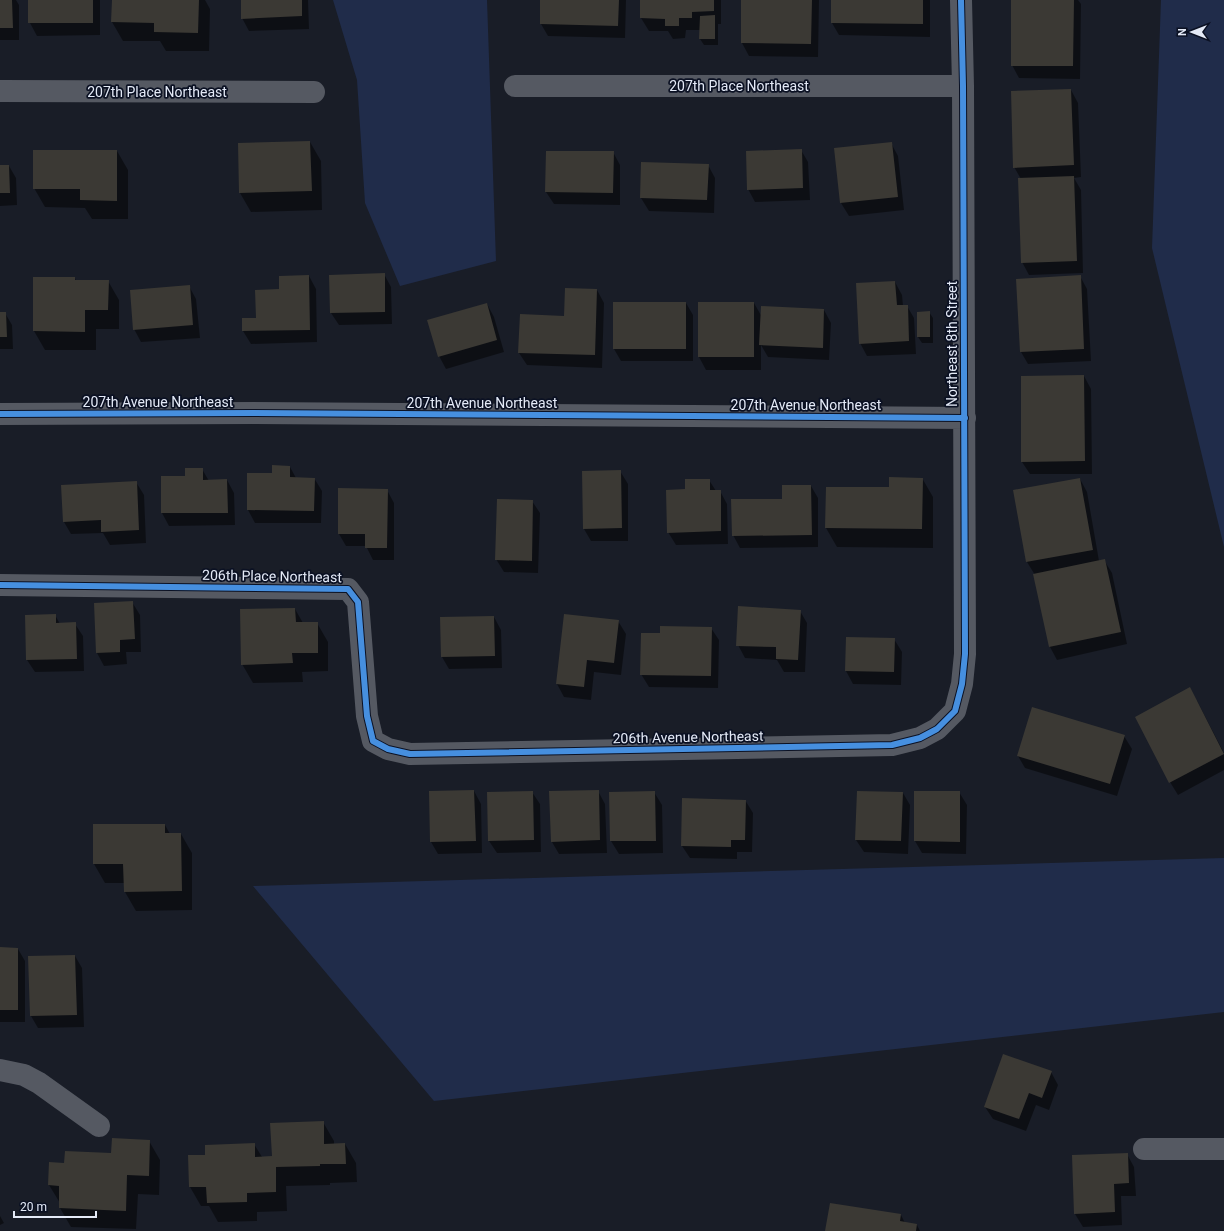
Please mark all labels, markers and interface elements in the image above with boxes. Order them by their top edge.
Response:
north arrow [1172,12,1212,52]
text: N [1176,28,1189,36]
street label: 207th Place Northeast [669,78,809,94]
street label: 207th Place Northeast [87,84,227,100]
street label: Northeast 8th Street [944,280,960,407]
street label: 207th Avenue Northeast [83,394,234,410]
street label: 207th Avenue Northeast [407,395,558,411]
street label: 207th Avenue Northeast [731,397,882,413]
street label: 206th Place Northeast [202,567,342,585]
street label: 206th Avenue Northeast [612,728,764,746]
scale bar [14,1193,96,1219]
text: 20 m [20,1200,47,1214]

